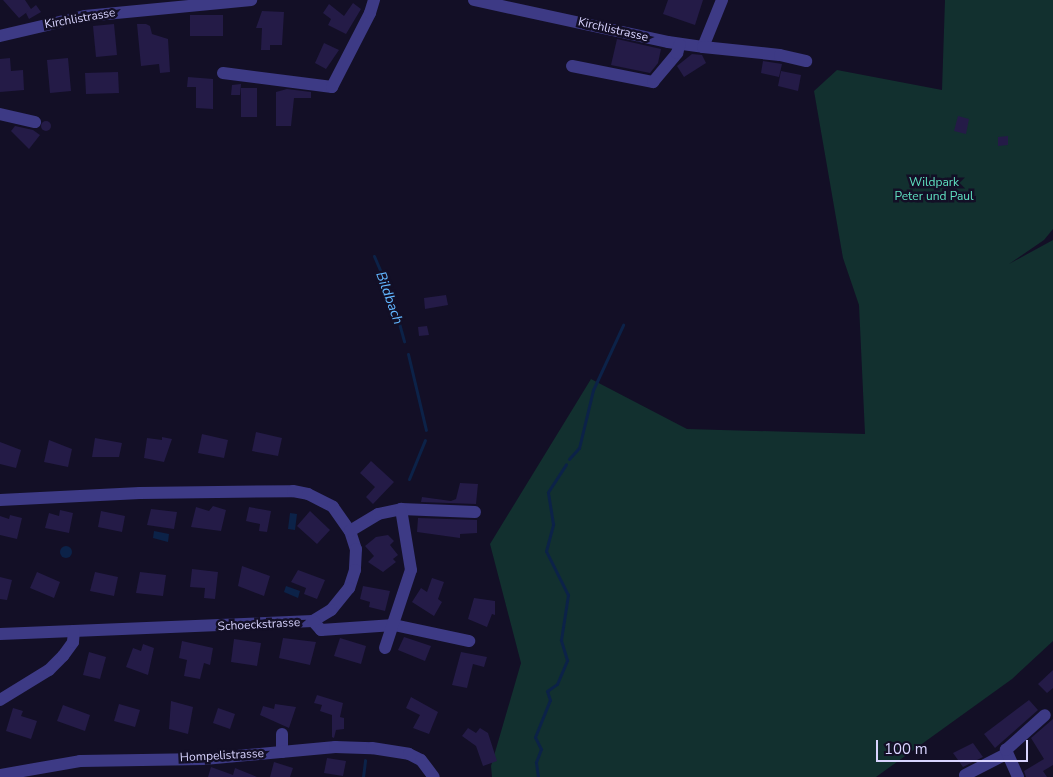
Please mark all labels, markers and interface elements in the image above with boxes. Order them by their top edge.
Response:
street label: Kirchlistrasse [43,6,117,32]
street label: Kirchlistrasse [576,15,650,45]
park label: Wildpark Peter und Paul [894,176,974,204]
water label: Bildbach [372,269,406,327]
street label: Schoeckstrasse [217,616,301,634]
scale bar [878,730,1030,762]
text: 100 m [884,739,928,759]
street label: Hompelistrasse [180,747,264,765]

